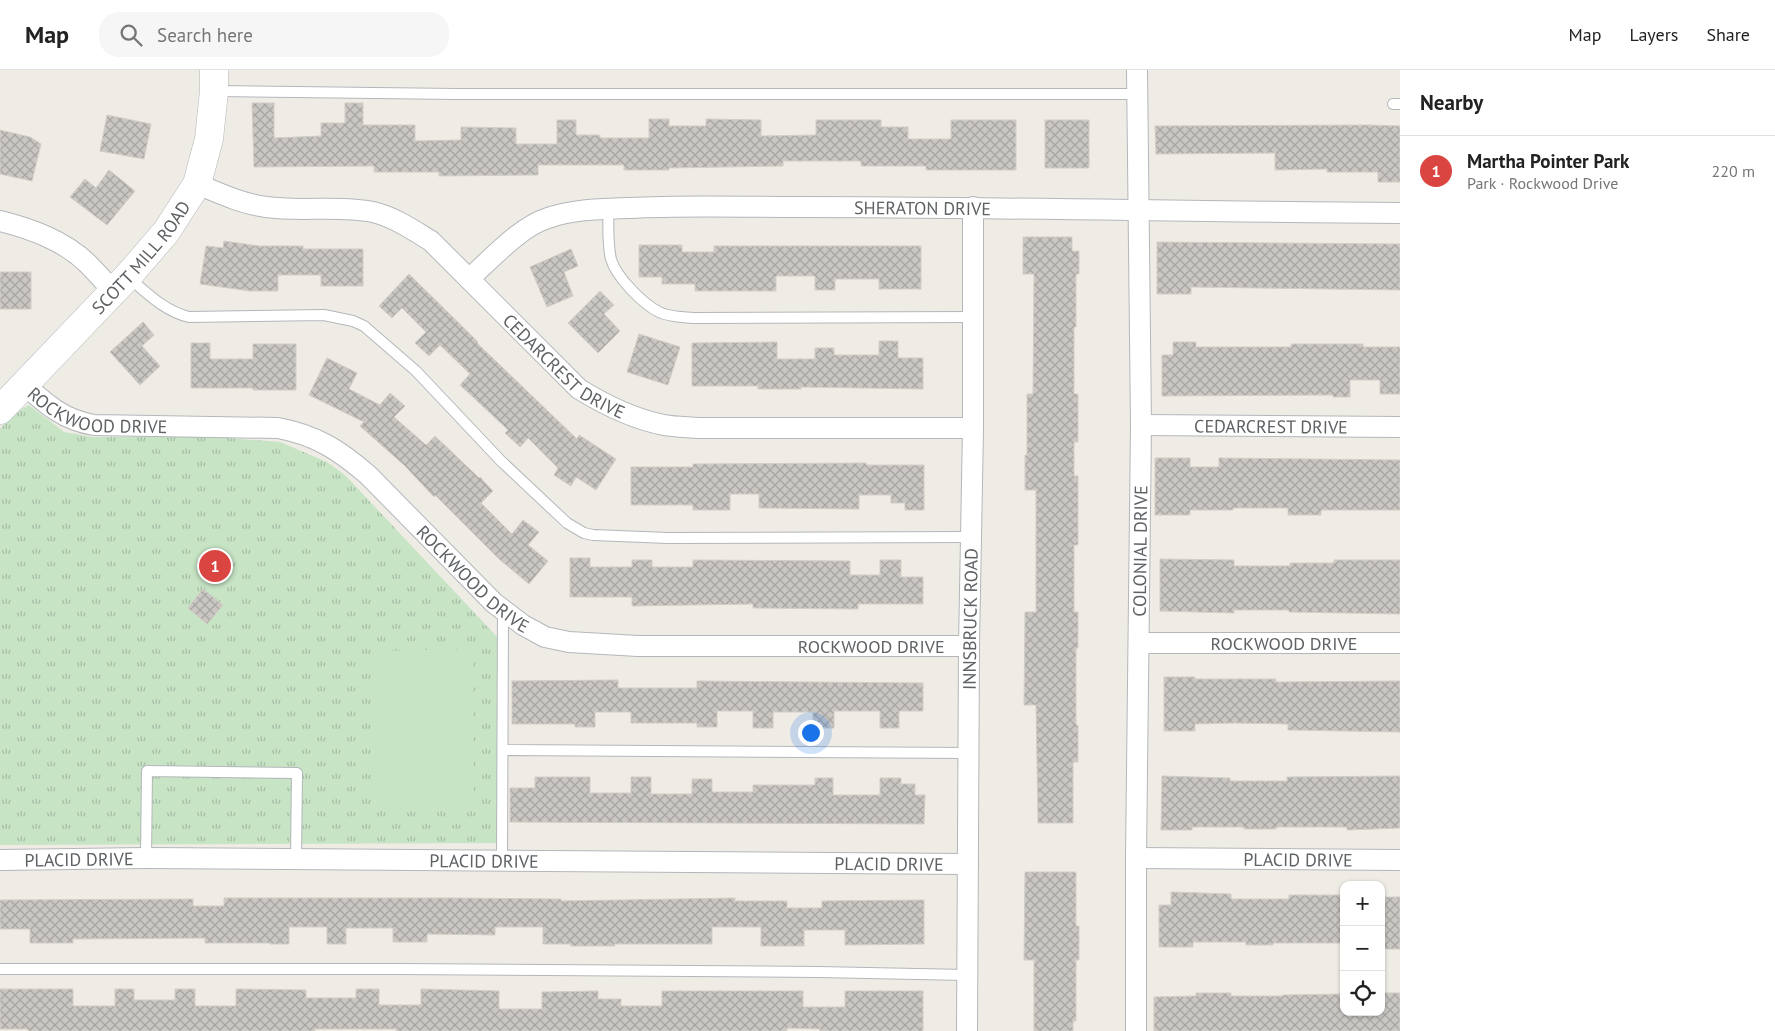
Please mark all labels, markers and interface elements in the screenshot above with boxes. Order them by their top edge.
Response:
search box [99,12,449,57]
text: Map [25,19,69,50]
icon: search [117,21,145,49]
text: Search here [157,23,253,47]
text: Map [1569,23,1601,46]
text: Layers [1629,23,1678,46]
text: Share [1706,23,1750,46]
text: Nearby [1420,89,1483,116]
text: Martha Pointer Park [1467,149,1629,173]
text: 1 [1431,161,1441,181]
text: 220 m [1712,161,1755,181]
text: Park · Rockwood Drive [1467,173,1618,193]
street label: SCOTT MILL ROAD [86,196,195,319]
street label: SHERATON DRIVE [854,196,991,220]
street label: CEDARCREST DRIVE [498,308,629,423]
street label: ROCKWOOD DRIVE [23,382,168,438]
street label: CEDARCREST DRIVE [1194,414,1348,438]
street label: COLONIAL DRIVE [1127,485,1152,617]
street label: ROCKWOOD DRIVE [412,520,533,638]
pin: 1 [199,547,231,585]
street label: INNSBRUCK ROAD [957,548,982,690]
street label: ROCKWOOD DRIVE [1211,632,1357,655]
street label: ROCKWOOD DRIVE [798,635,945,658]
your location [798,720,824,746]
street label: PLACID DRIVE [24,847,134,871]
street label: PLACID DRIVE [1243,847,1353,871]
street label: PLACID DRIVE [429,849,539,872]
street label: PLACID DRIVE [834,852,944,875]
map controls [1340,881,1385,1016]
button: + [1340,881,1385,926]
button: − [1340,926,1385,971]
button: locate [1340,971,1385,1016]

